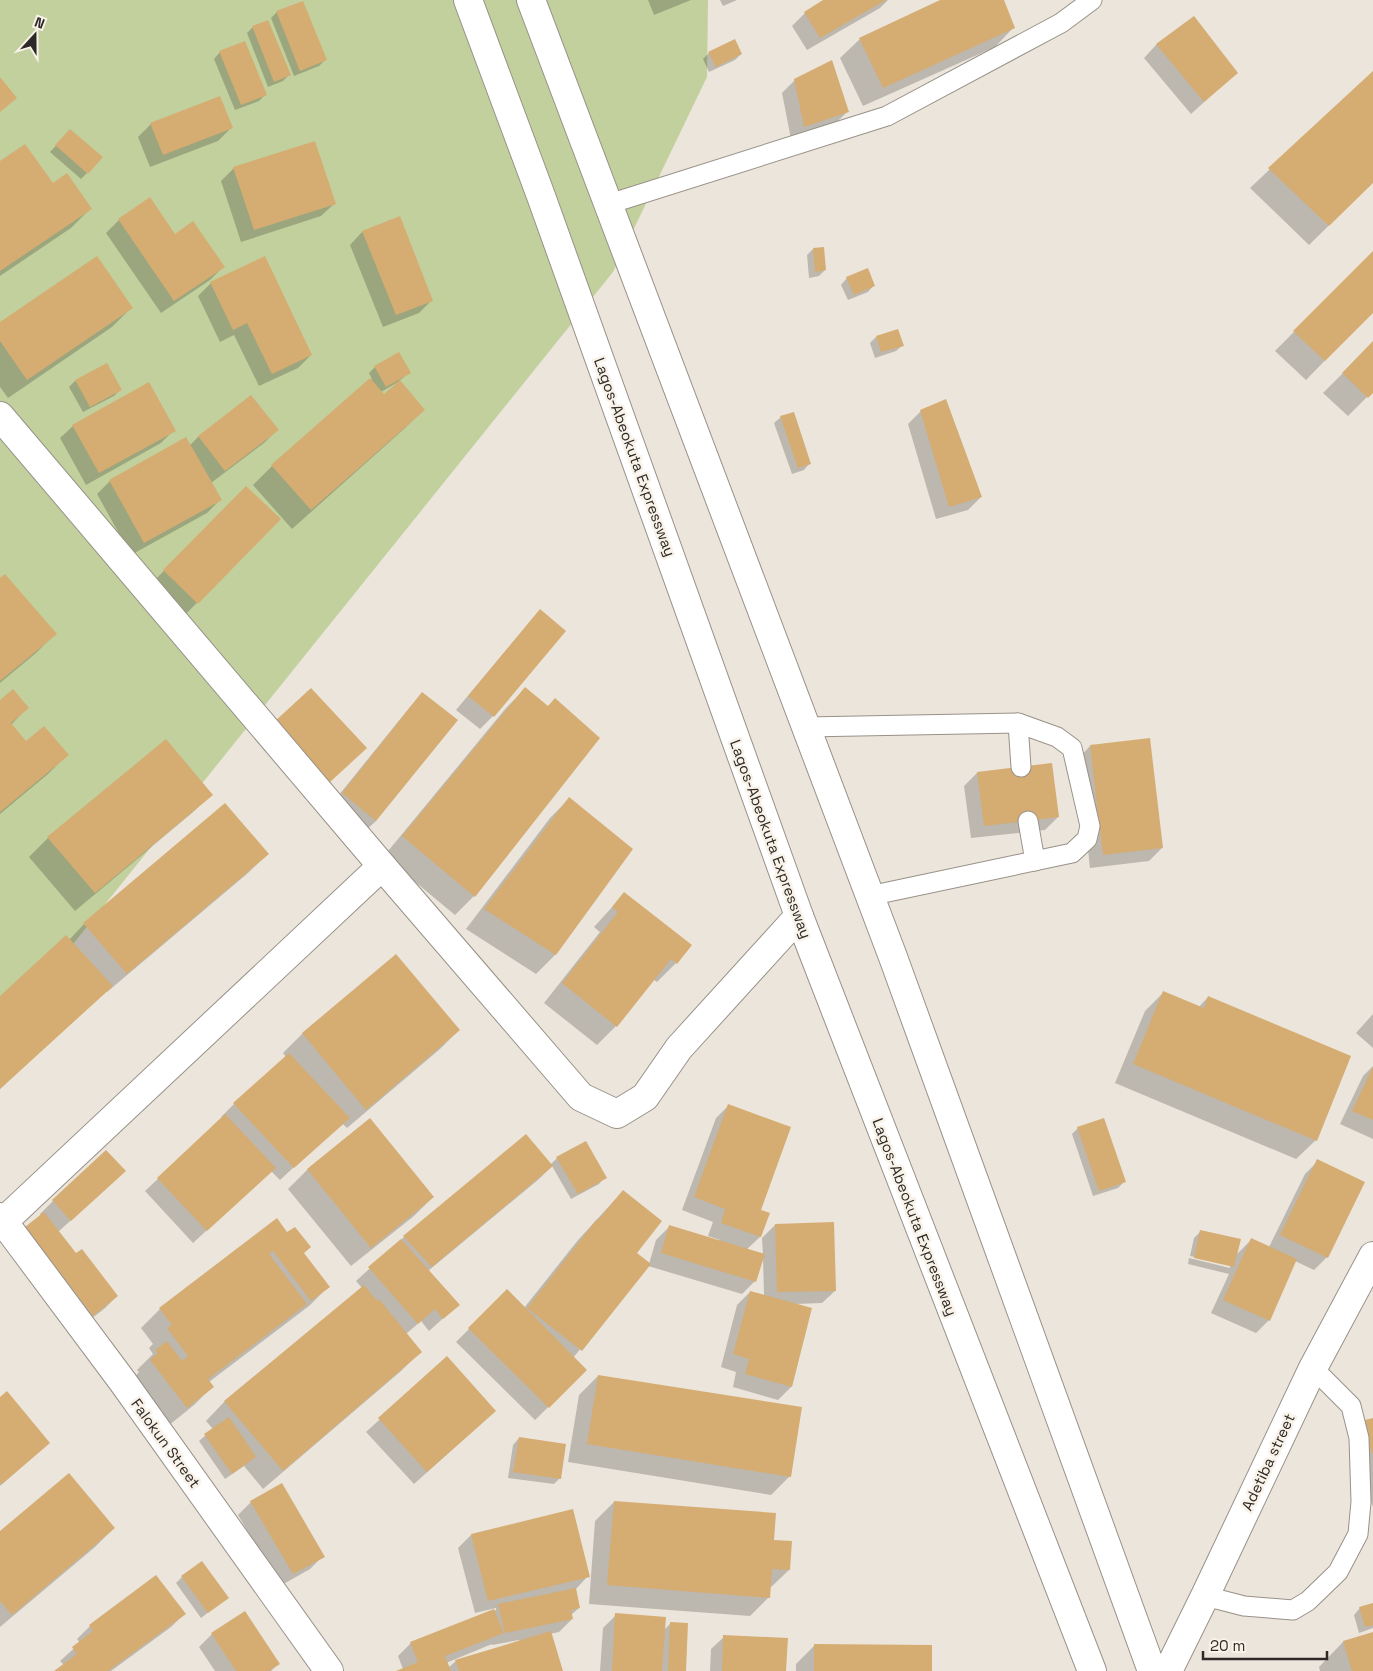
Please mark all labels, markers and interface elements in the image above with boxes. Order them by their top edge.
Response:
north arrow [10,10,60,60]
text: N [32,13,47,33]
street label: Lagos-Abeokuta Expressway [590,355,680,559]
street label: Lagos-Abeokuta Expressway [726,737,816,941]
street label: Lagos-Abeokuta Expressway [868,1115,962,1319]
street label: Falokun Street [127,1395,205,1491]
street label: Adetiba street [1237,1410,1299,1514]
scale bar [1203,1628,1327,1660]
text: 20 m [1210,1636,1245,1655]

